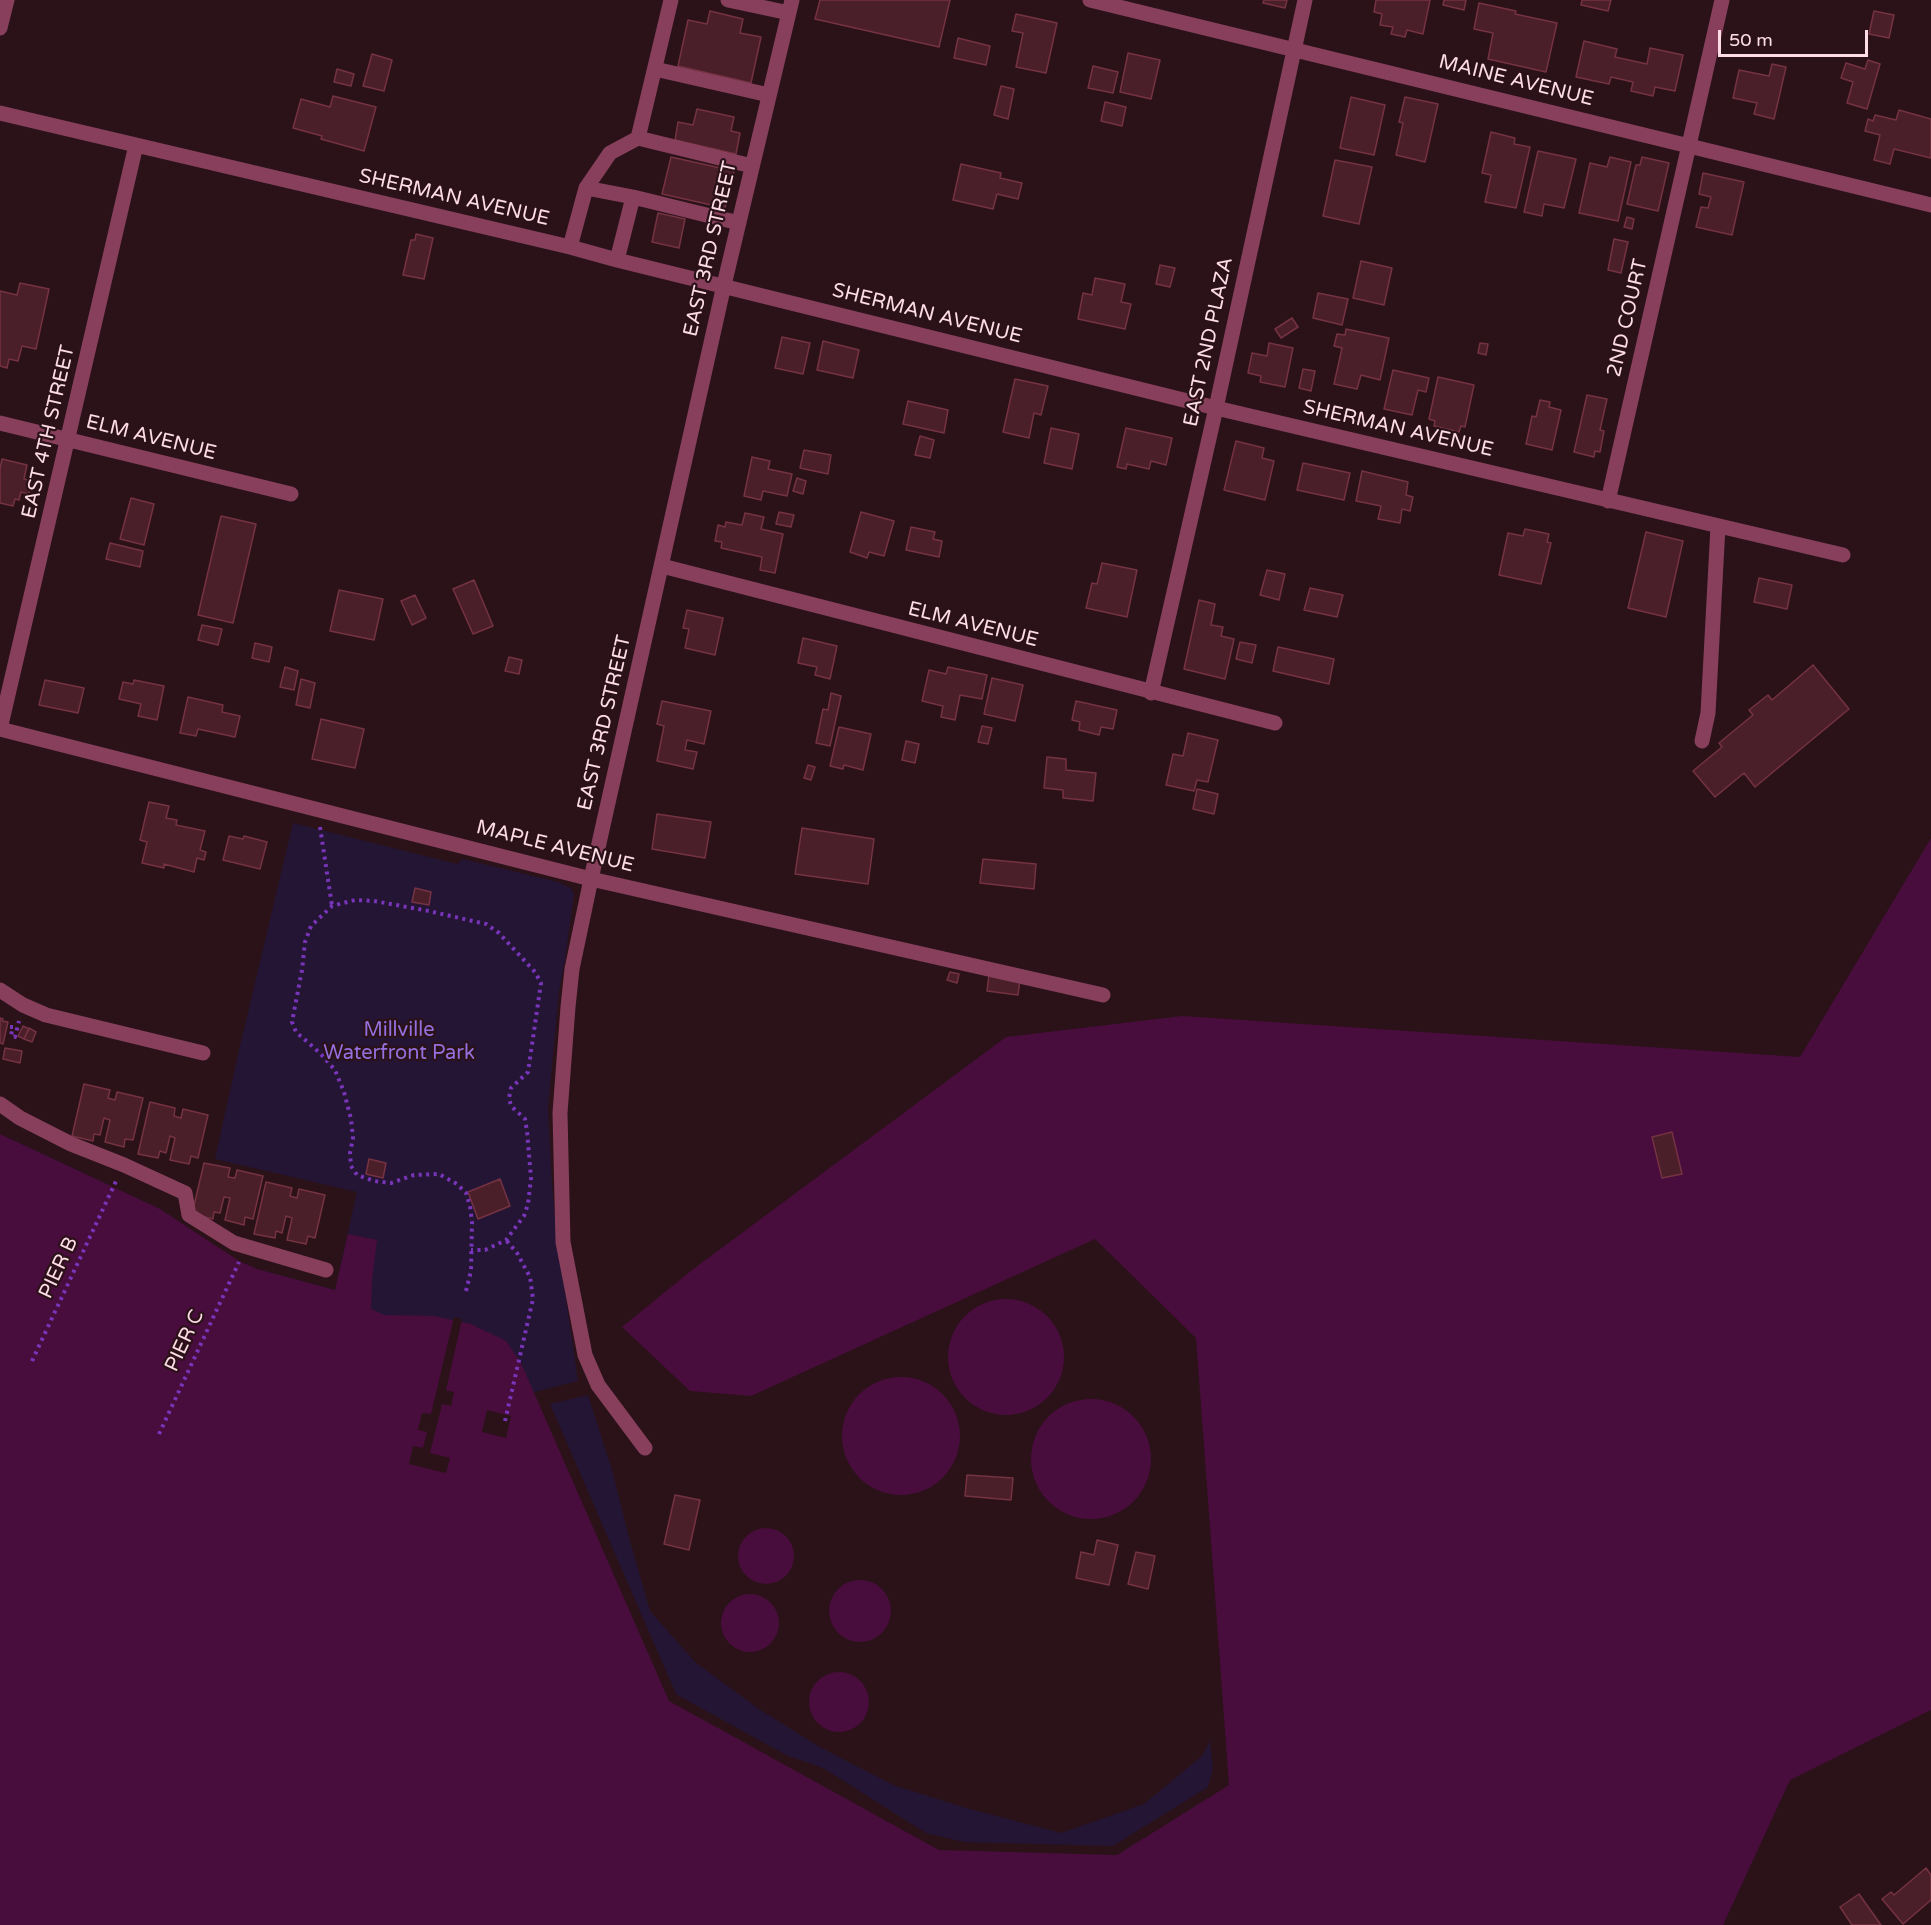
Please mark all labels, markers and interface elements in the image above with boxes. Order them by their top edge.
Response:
scale bar [1721,18,1871,56]
text: 50 m [1729,29,1773,51]
street label: MAINE AVENUE [1436,50,1596,112]
street label: EAST 3RD STREET [679,159,743,339]
street label: SHERMAN AVENUE [357,164,551,232]
street label: EAST 2ND PLAZA [1179,255,1239,429]
street label: 2ND COURT [1603,257,1653,379]
street label: SHERMAN AVENUE [830,279,1024,349]
street label: EAST 4TH STREET [17,343,81,521]
street label: SHERMAN AVENUE [1301,395,1495,463]
street label: ELM AVENUE [83,410,219,466]
street label: ELM AVENUE [905,597,1041,653]
street label: EAST 3RD STREET [573,633,637,813]
street label: MAPLE AVENUE [474,816,636,878]
park label: Millville Waterfront Park [323,1019,475,1066]
street label: PIER B [34,1233,84,1303]
street label: PIER C [160,1306,210,1376]

